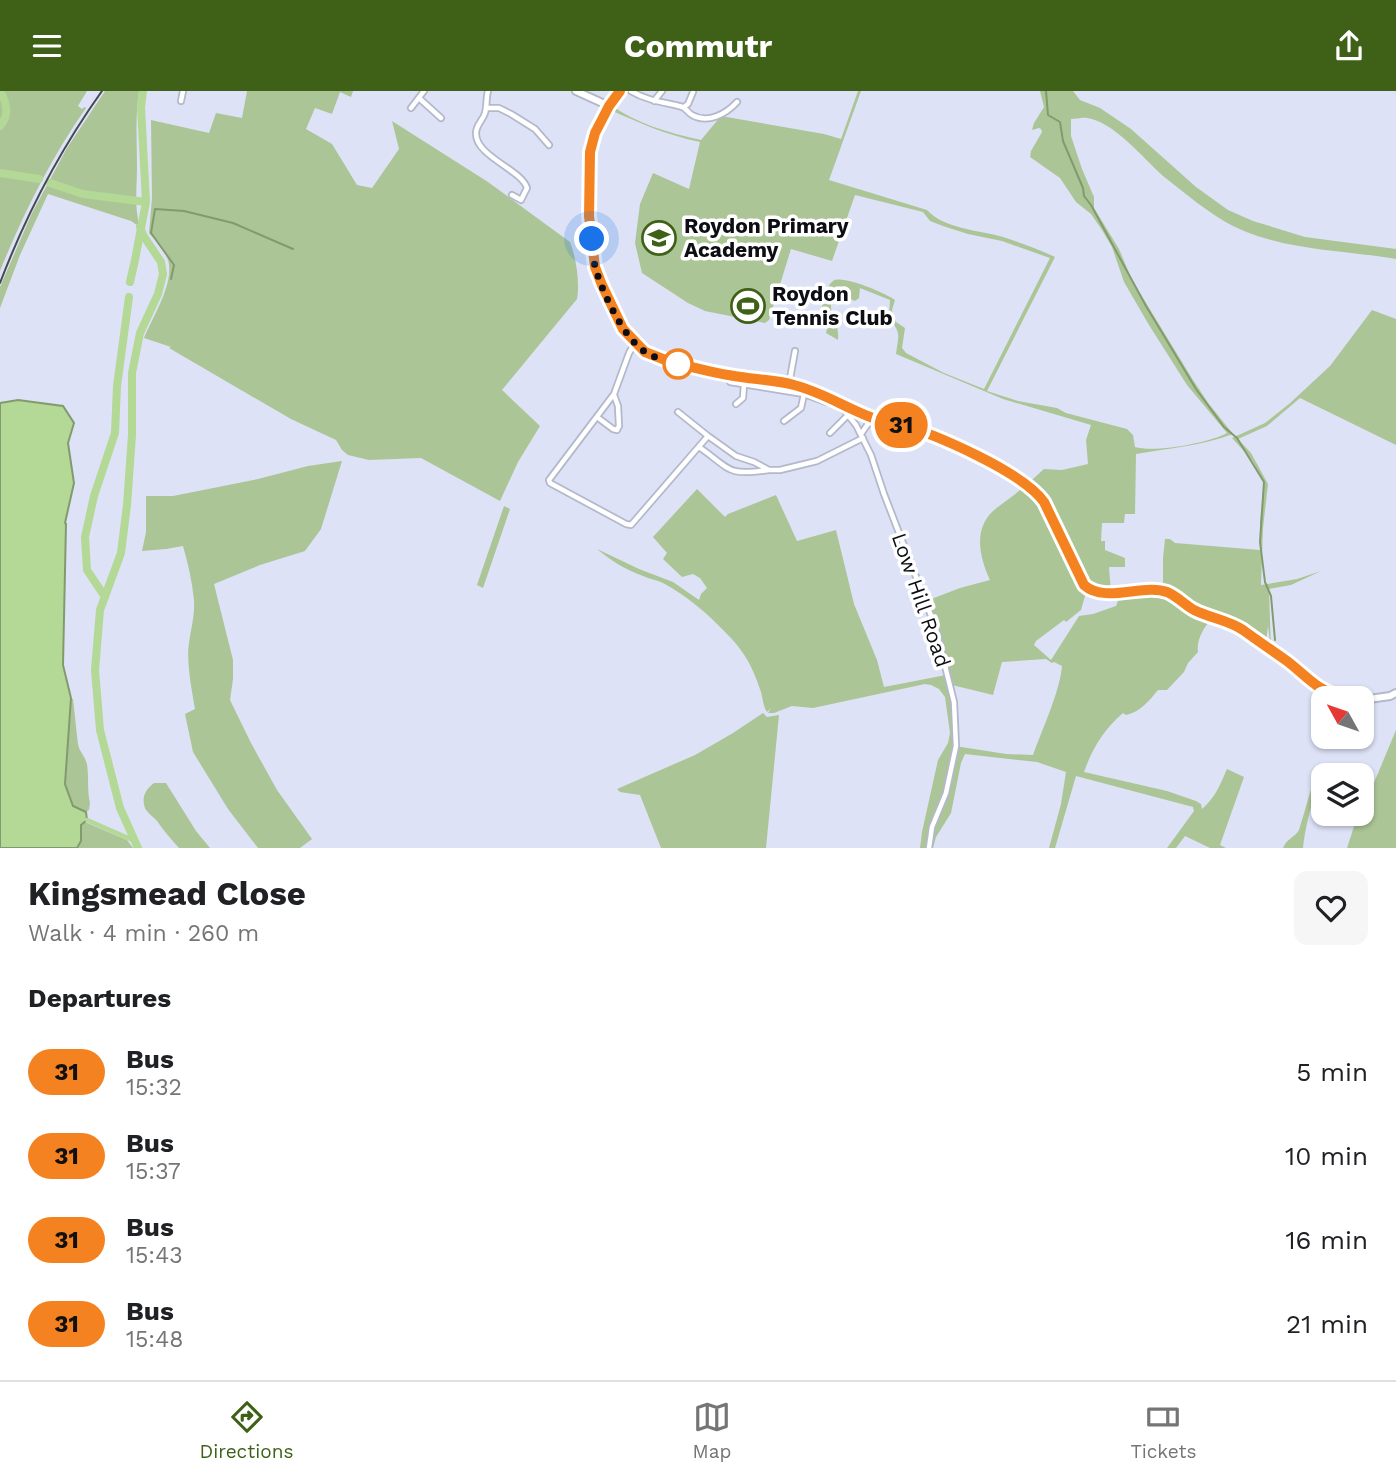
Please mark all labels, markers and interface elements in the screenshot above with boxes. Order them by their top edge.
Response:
icon: menu [28,27,66,65]
text: Commutr [624,27,772,65]
icon: share [1330,27,1368,65]
place label: Roydon Primary Academy [684,213,849,262]
school or university icon: Roydon Primary Academy [640,219,678,257]
your location [574,221,609,256]
place label: Roydon Tennis Club [772,281,893,330]
sports icon: Roydon Tennis Club [729,287,767,325]
unlabelled marker [663,349,693,379]
line badge: 31 [870,402,932,448]
text: 31 [889,411,913,439]
street label: Low Hill Road [887,529,956,670]
north arrow [1311,686,1374,749]
map controls [1311,686,1374,826]
button: layers [1311,763,1374,826]
button: heart [1294,871,1368,945]
text: Kingsmead Close [28,874,306,913]
text: Walk · 4 min · 260 m [28,920,259,947]
text: Departures [28,983,171,1013]
text: Bus [126,1044,174,1074]
text: 5 min [1296,1057,1368,1087]
text: 31 [54,1058,79,1086]
text: 15:32 [126,1074,182,1101]
text: Bus [126,1128,174,1158]
text: 10 min [1285,1141,1368,1171]
text: 31 [54,1142,79,1170]
text: 15:37 [126,1158,181,1185]
text: Bus [126,1212,174,1242]
text: 16 min [1285,1225,1368,1255]
text: 31 [54,1226,79,1254]
text: 15:43 [126,1242,183,1269]
text: Bus [126,1296,174,1326]
text: 21 min [1286,1309,1368,1339]
text: 31 [54,1310,79,1338]
text: 15:48 [126,1326,183,1353]
tab: Directions [200,1398,293,1463]
tab: Map [693,1398,731,1463]
tab: Tickets [1130,1398,1196,1463]

